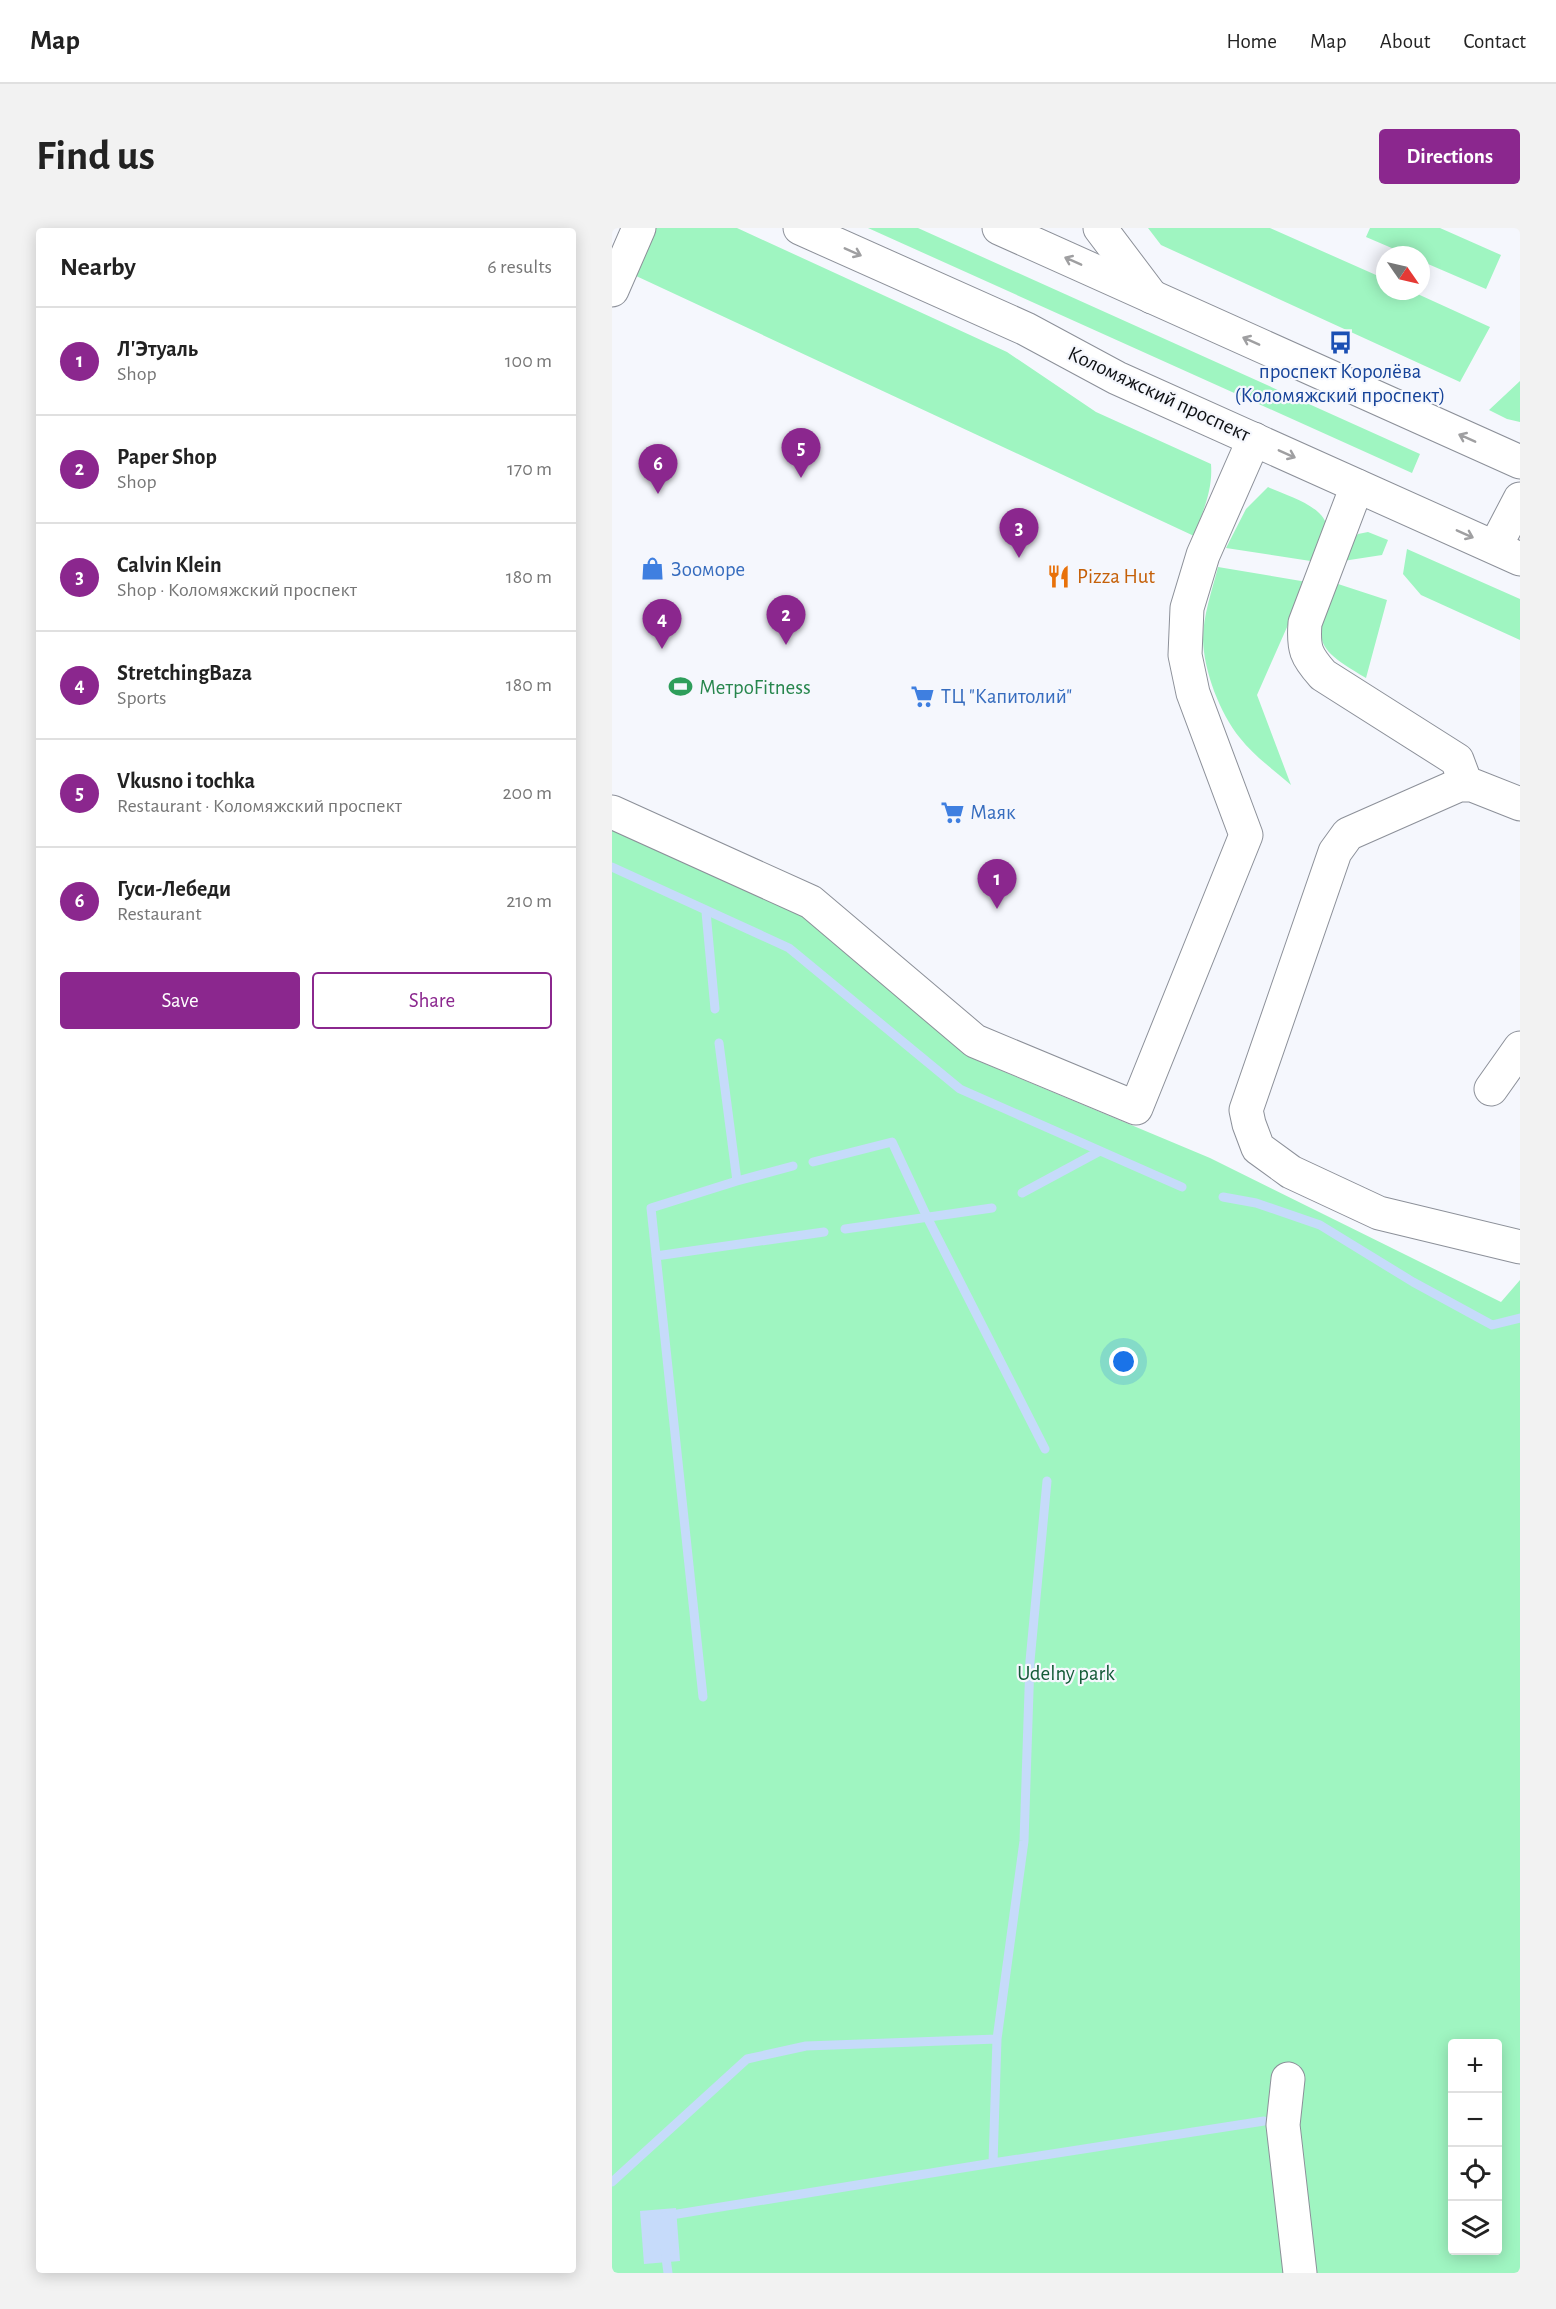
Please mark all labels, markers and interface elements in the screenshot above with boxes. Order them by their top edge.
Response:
text: Map [30,27,80,55]
text: Home [1226,31,1277,52]
text: Map [1310,31,1347,52]
text: About [1380,31,1430,52]
text: Contact [1463,31,1526,52]
button: Directions [1379,129,1520,184]
text: Find us [36,135,155,177]
north arrow [1376,246,1430,300]
one-way arrow [843,247,862,258]
text: Nearby [60,254,136,280]
one-way arrow [1064,255,1082,266]
text: 6 results [487,257,552,277]
bus stop icon: проспект Королёва (Коломяжский проспект) [1327,330,1353,356]
one-way arrow [1242,335,1260,346]
text: Л'Этуаль [117,338,198,360]
street label: Коломяжский проспект [1065,343,1254,446]
text: 1 [76,351,83,371]
text: 100 m [505,351,552,371]
place label: проспект Королёва (Коломяжский проспект) [1235,361,1446,406]
text: Shop [117,364,157,384]
pin: 5 [782,428,820,478]
one-way arrow [1458,432,1476,444]
pin: 6 [638,444,678,494]
text: Paper Shop [117,446,217,468]
one-way arrow [1278,449,1296,460]
text: 2 [75,459,84,479]
text: 170 m [507,459,552,479]
text: Shop [117,472,157,492]
pin: 3 [1000,508,1038,558]
one-way arrow [1456,529,1474,541]
text: Calvin Klein [117,554,222,576]
shop icon: Зооморе [640,556,666,582]
place label: Зооморе [671,559,745,580]
restaurant icon: Pizza Hut [1046,563,1072,589]
place label: Pizza Hut [1077,566,1155,587]
text: 3 [75,567,84,587]
text: 180 m [506,567,552,587]
text: Shop · Коломяжский проспект [117,580,357,600]
pin: 2 [766,596,806,645]
pin: 4 [643,600,682,649]
text: StretchingBaza [117,662,252,684]
sports icon: МетроFitness [668,674,694,700]
text: 4 [74,675,85,695]
text: 180 m [506,675,552,695]
place label: МетроFitness [699,677,811,698]
supermarket icon: ТЦ "Капитолий" [910,683,936,709]
place label: ТЦ "Капитолий" [941,686,1072,707]
text: Sports [117,688,166,708]
text: Vkusno i tochka [117,770,255,792]
text: 5 [75,783,84,803]
text: 200 m [502,783,552,803]
text: Restaurant · Коломяжский проспект [117,796,402,816]
supermarket icon: Маяк [939,799,965,825]
place label: Маяк [970,802,1016,823]
pin: 1 [978,860,1016,909]
text: Гуси-Лебеди [117,878,231,900]
text: 6 [75,891,84,911]
text: 210 m [506,891,552,911]
text: Restaurant [117,904,202,924]
button: Save [60,972,300,1029]
button: Share [312,972,552,1029]
your location [1109,1347,1138,1376]
park label: Udelny park [1017,1663,1115,1684]
map controls [1448,2039,1502,2255]
button: + [1448,2039,1502,2093]
button: − [1448,2093,1502,2147]
button: locate [1448,2147,1502,2201]
button: layers [1448,2201,1502,2255]

